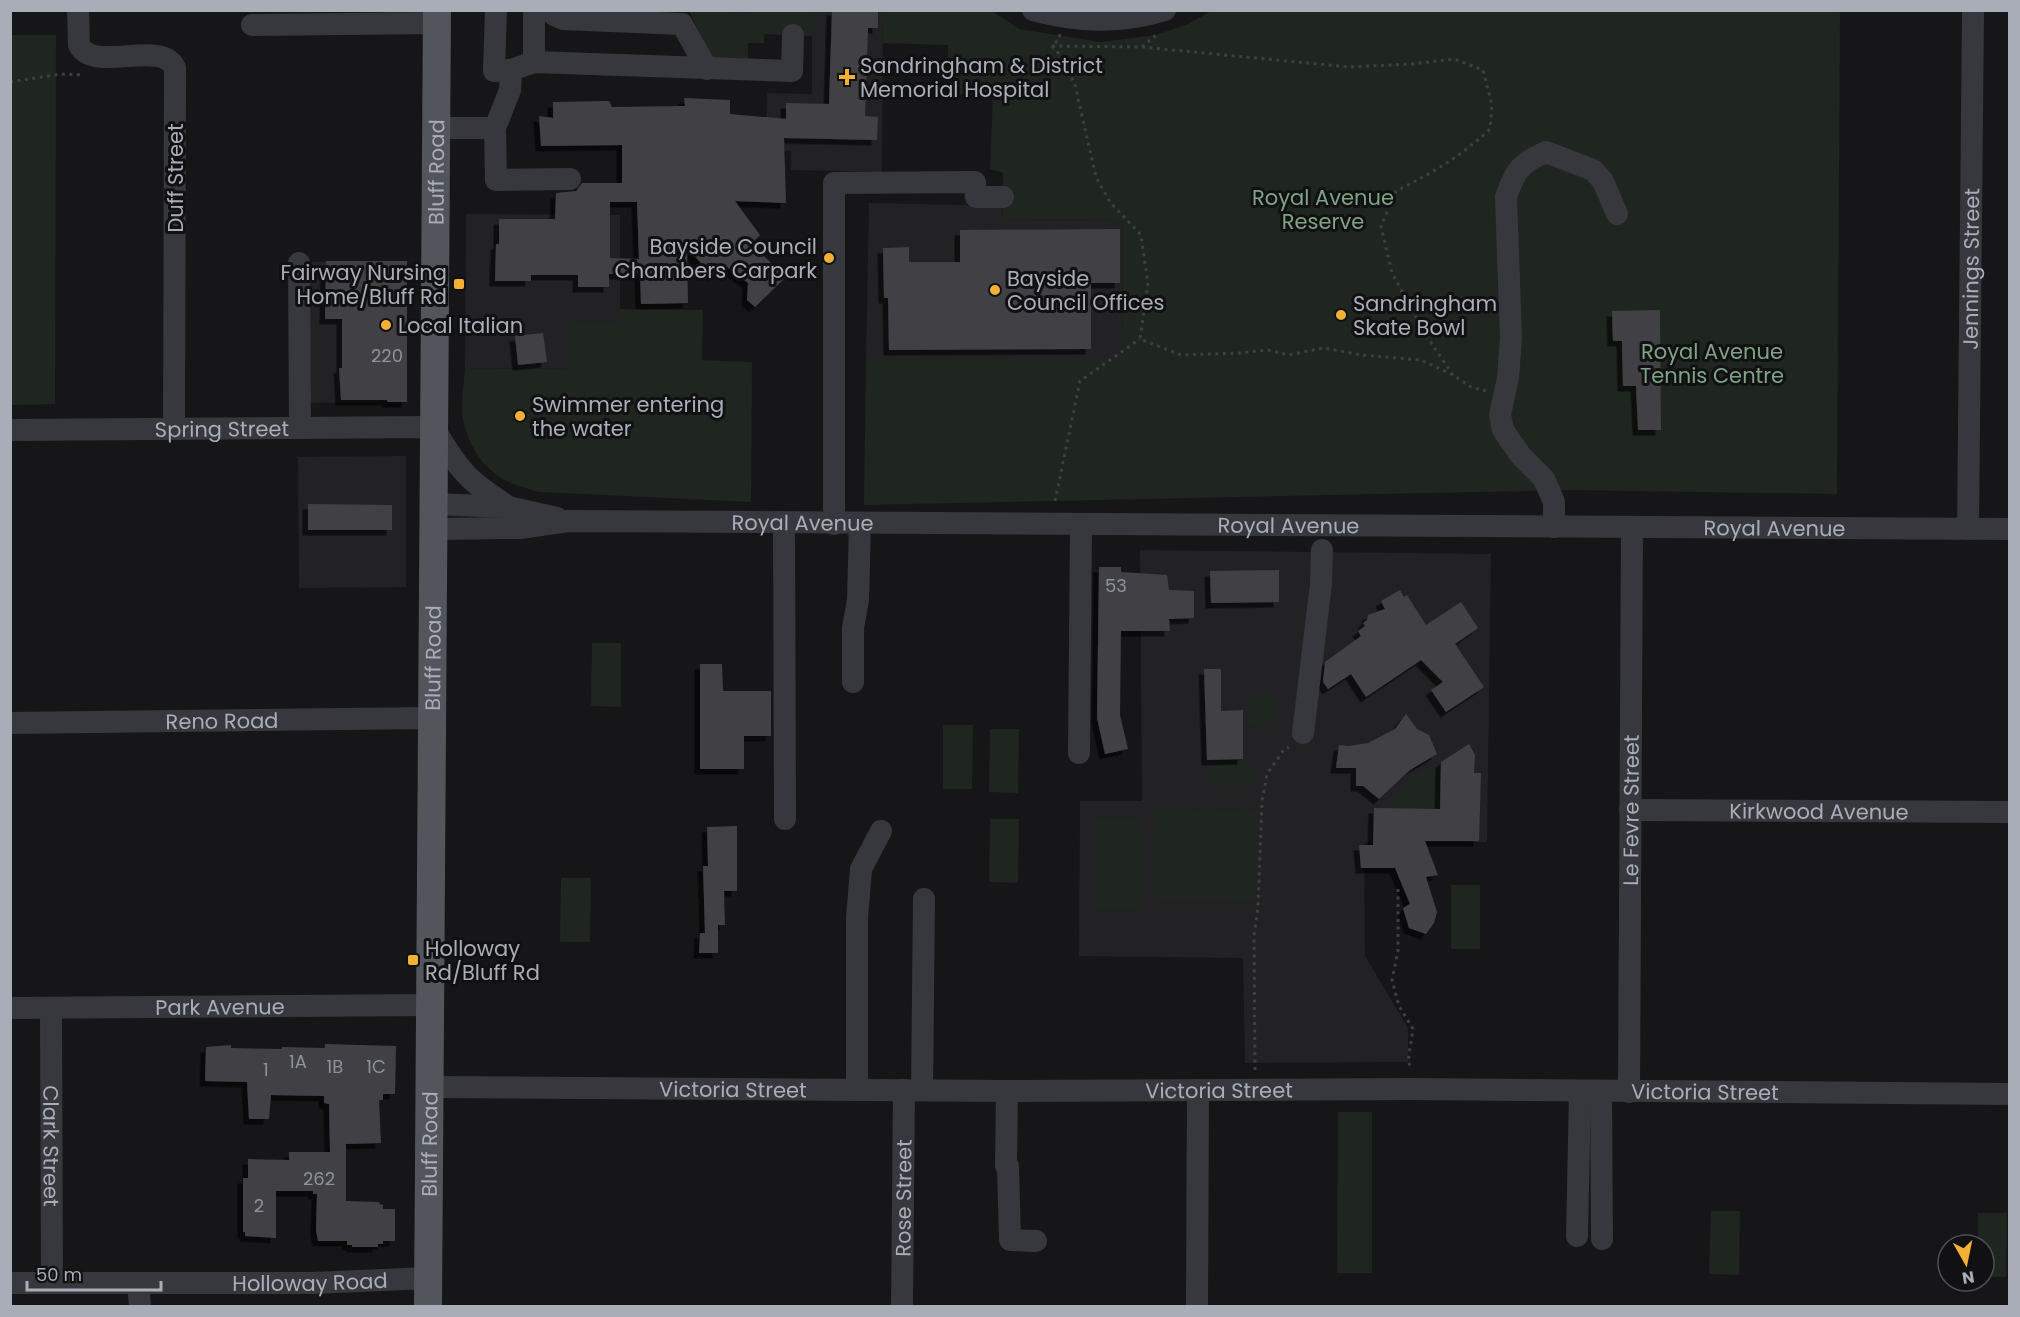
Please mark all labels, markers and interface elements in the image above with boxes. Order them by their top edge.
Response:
place label: Sandringham & District Memorial Hospital [860,51,1103,104]
marker: Sandringham & District Memorial Hospital [838,68,856,86]
street label: Bluff Road [421,119,451,225]
street label: Duff Street [161,123,190,233]
park label: Royal Avenue Reserve [1252,183,1394,236]
street label: Jennings Street [1955,188,1986,350]
place label: Bayside Council Chambers Carpark [615,232,817,285]
marker: Bayside Council Chambers Carpark [822,251,836,265]
place label: Fairway Nursing Home/Bluff Rd [281,258,447,311]
place label: Bayside Council Offices [1007,264,1164,317]
marker: Fairway Nursing Home/Bluff Rd [452,277,466,291]
marker: Bayside Council Offices [988,283,1002,297]
place label: Sandringham Skate Bowl [1353,289,1497,342]
marker: Sandringham Skate Bowl [1334,308,1348,322]
place label: Local Italian [398,311,523,340]
marker: Local Italian [379,318,393,332]
park label: Royal Avenue Tennis Centre [1640,337,1784,390]
house number: 220 [371,343,403,368]
place label: Swimmer entering the water [532,390,724,443]
marker: Swimmer entering the water [513,409,527,423]
street label: Spring Street [155,414,289,443]
street label: Royal Avenue [731,507,874,537]
street label: Royal Avenue [1217,510,1360,540]
street label: Royal Avenue [1703,513,1846,543]
house number: 53 [1105,573,1127,598]
street label: Bluff Road [418,605,447,711]
street label: Reno Road [165,705,279,736]
street label: Le Fevre Street [1616,734,1645,886]
street label: Kirkwood Avenue [1729,796,1909,826]
place label: Holloway Rd/Bluff Rd [425,934,540,987]
marker: Holloway Rd/Bluff Rd [406,953,420,967]
street label: Park Avenue [155,992,285,1021]
house number: 1A [289,1049,307,1074]
house number: 1B [327,1054,343,1079]
house number: 1C [366,1054,386,1079]
house number: 1 [263,1057,269,1082]
street label: Victoria Street [659,1074,807,1104]
street label: Victoria Street [1145,1075,1293,1105]
street label: Victoria Street [1631,1076,1779,1107]
street label: Clark Street [37,1085,66,1207]
street label: Bluff Road [414,1091,444,1197]
street label: Rose Street [888,1139,918,1257]
house number: 262 [303,1166,335,1191]
house number: 2 [254,1193,264,1218]
north arrow [1936,1233,1996,1293]
scale bar [27,1254,160,1292]
text: 50 m [36,1262,82,1287]
street label: Holloway Road [232,1265,388,1298]
text: N [1961,1265,1976,1290]

